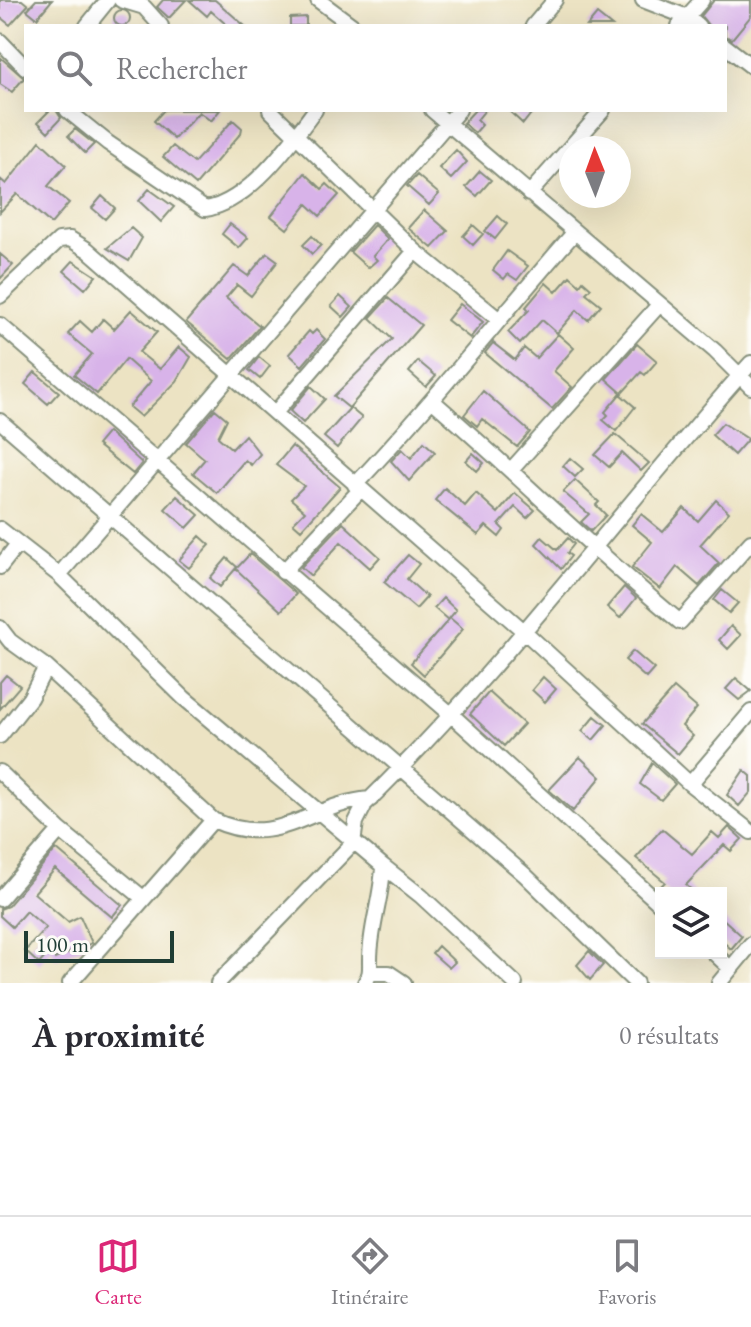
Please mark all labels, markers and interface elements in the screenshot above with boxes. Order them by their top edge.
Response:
search box [24,24,727,112]
icon: search [52,46,96,90]
text: Rechercher [116,49,248,88]
north arrow [559,136,631,208]
map controls [655,887,727,959]
button: layers [655,887,727,959]
scale bar [24,927,174,963]
text: 100 m [36,930,89,959]
text: À proximité [32,1013,205,1057]
text: 0 résultats [619,1018,719,1052]
tab: Carte [95,1234,142,1311]
tab: Itinéraire [331,1234,408,1311]
tab: Favoris [598,1234,656,1311]

